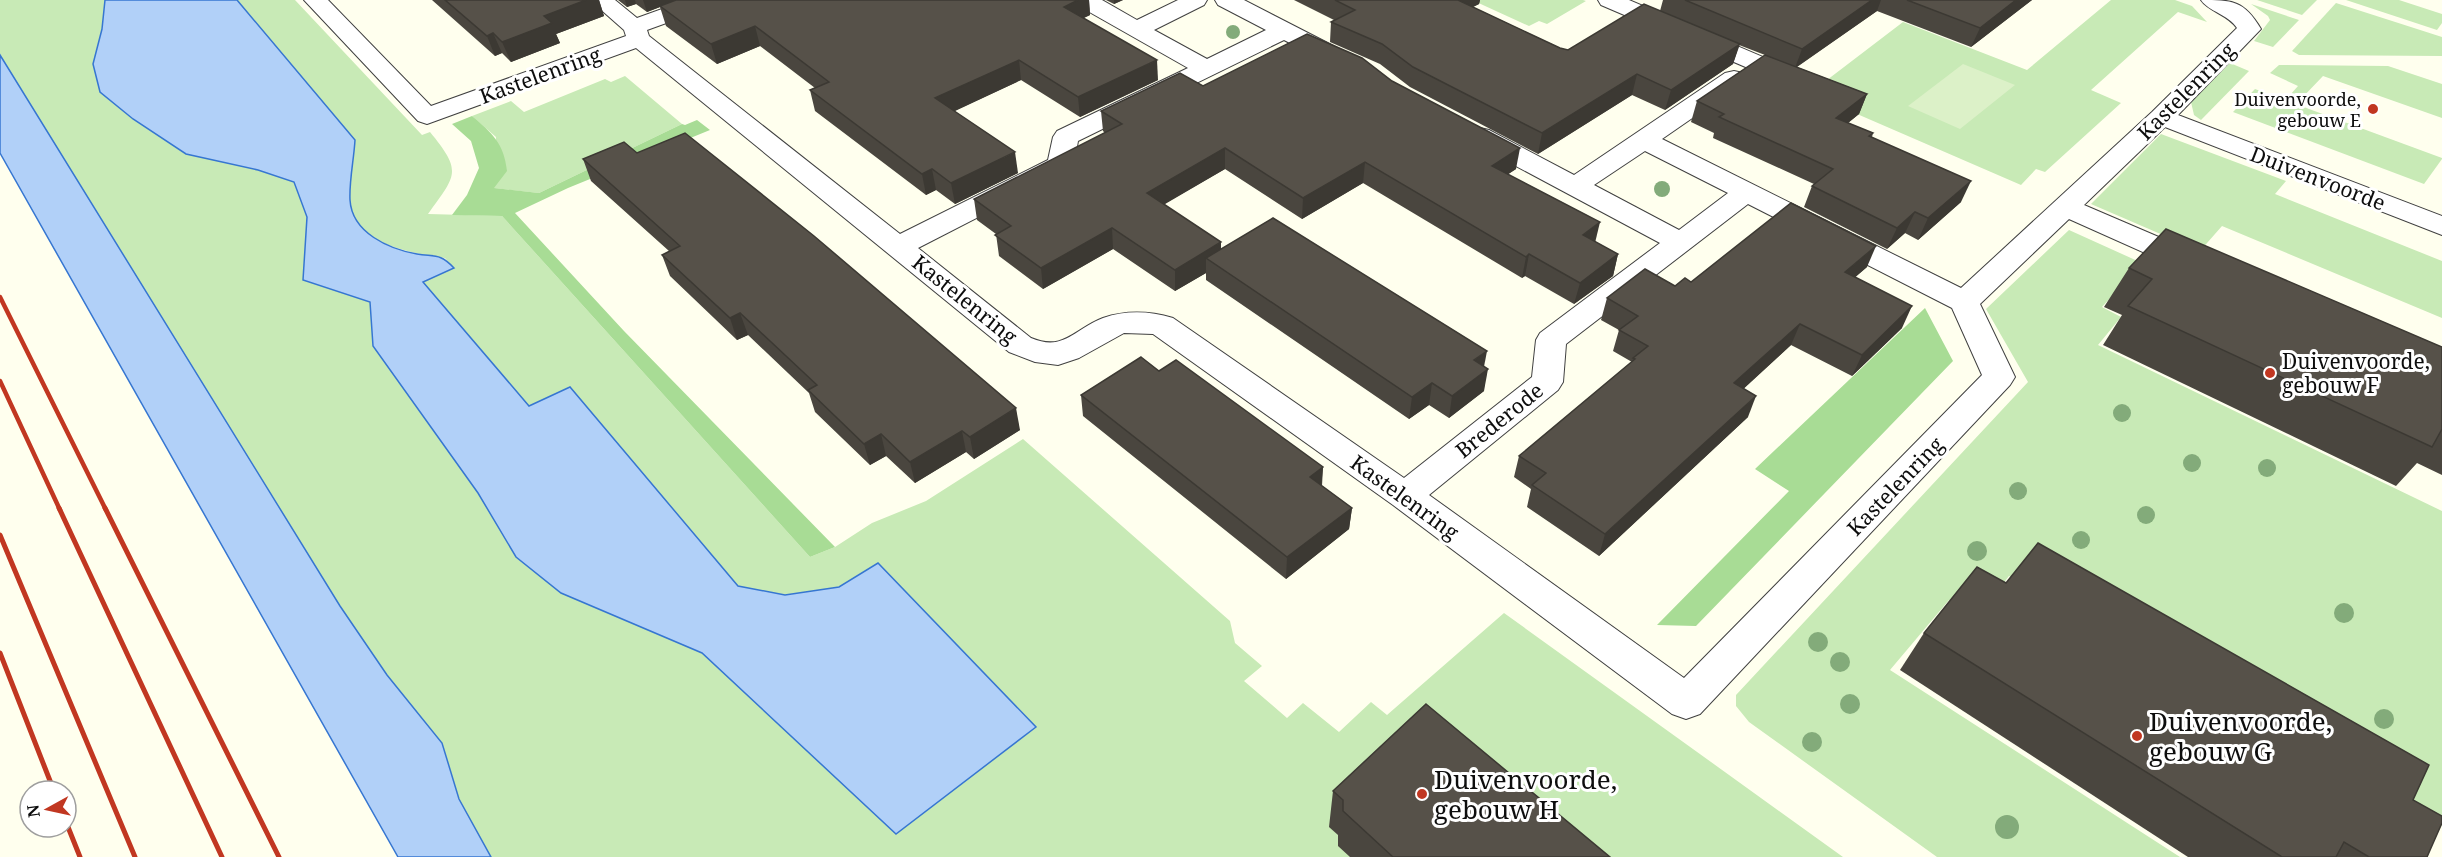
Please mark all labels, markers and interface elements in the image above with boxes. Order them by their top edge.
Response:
street label: Kastelenring [2131,36,2241,146]
street label: Kastelenring [475,40,605,110]
place label: Duivenvoorde, gebouw E [2234,87,2361,132]
marker: Duivenvoorde, gebouw E [2366,102,2380,116]
street label: Duivenvoorde [2246,139,2390,217]
street label: Kastelenring [907,248,1024,350]
place label: Duivenvoorde, gebouw F [2282,347,2430,399]
marker: Duivenvoorde, gebouw F [2263,366,2277,380]
street label: Brederode [1449,376,1549,464]
street label: Kastelenring [1841,430,1950,542]
street label: Kastelenring [1345,448,1465,546]
place label: Duivenvoorde, gebouw G [2149,703,2332,769]
marker: Duivenvoorde, gebouw G [2130,729,2144,743]
place label: Duivenvoorde, gebouw H [1434,761,1617,827]
north arrow [18,779,78,839]
marker: Duivenvoorde, gebouw H [1415,787,1429,801]
text: N [21,803,45,819]

